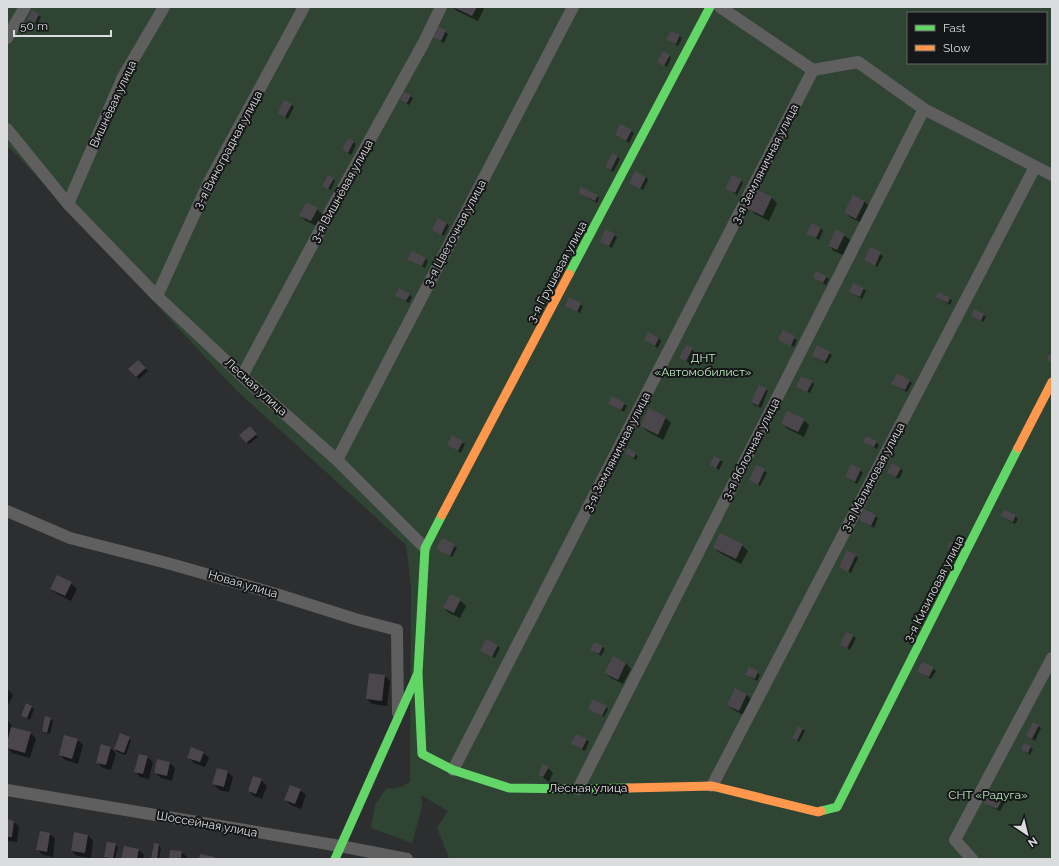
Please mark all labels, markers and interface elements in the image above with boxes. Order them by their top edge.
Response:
scale bar [14,12,111,38]
legend [907,12,1047,64]
text: 50 m [20,19,48,33]
text: Fast [943,21,966,35]
text: Slow [943,41,970,55]
street label: Вишнёвая улица [87,58,139,150]
street label: 3-я Виноградная улица [191,88,265,212]
street label: 3-я Земляничная улица [729,102,801,226]
street label: 3-я Вишнёвая улица [308,137,376,245]
street label: 3-я Цветочная улица [421,177,489,289]
street label: 3-я Грушевая улица [524,219,590,325]
park label: ДНТ «Автомобилист» [654,351,752,379]
street label: Лесная улица [222,355,290,419]
street label: 3-я Земляничная улица [581,390,653,514]
street label: 3-я Яблочная улица [719,396,783,502]
street label: 3-я Малиновая улица [838,420,908,534]
street label: 3-я Кизиловая улица [901,533,967,645]
street label: Новая улица [207,567,279,601]
street label: Лесная улица [549,781,627,795]
park label: СНТ «Радуга» [948,788,1028,802]
street label: Шоссейная улица [155,808,259,840]
north arrow [1007,814,1047,854]
text: N [1025,834,1040,850]

